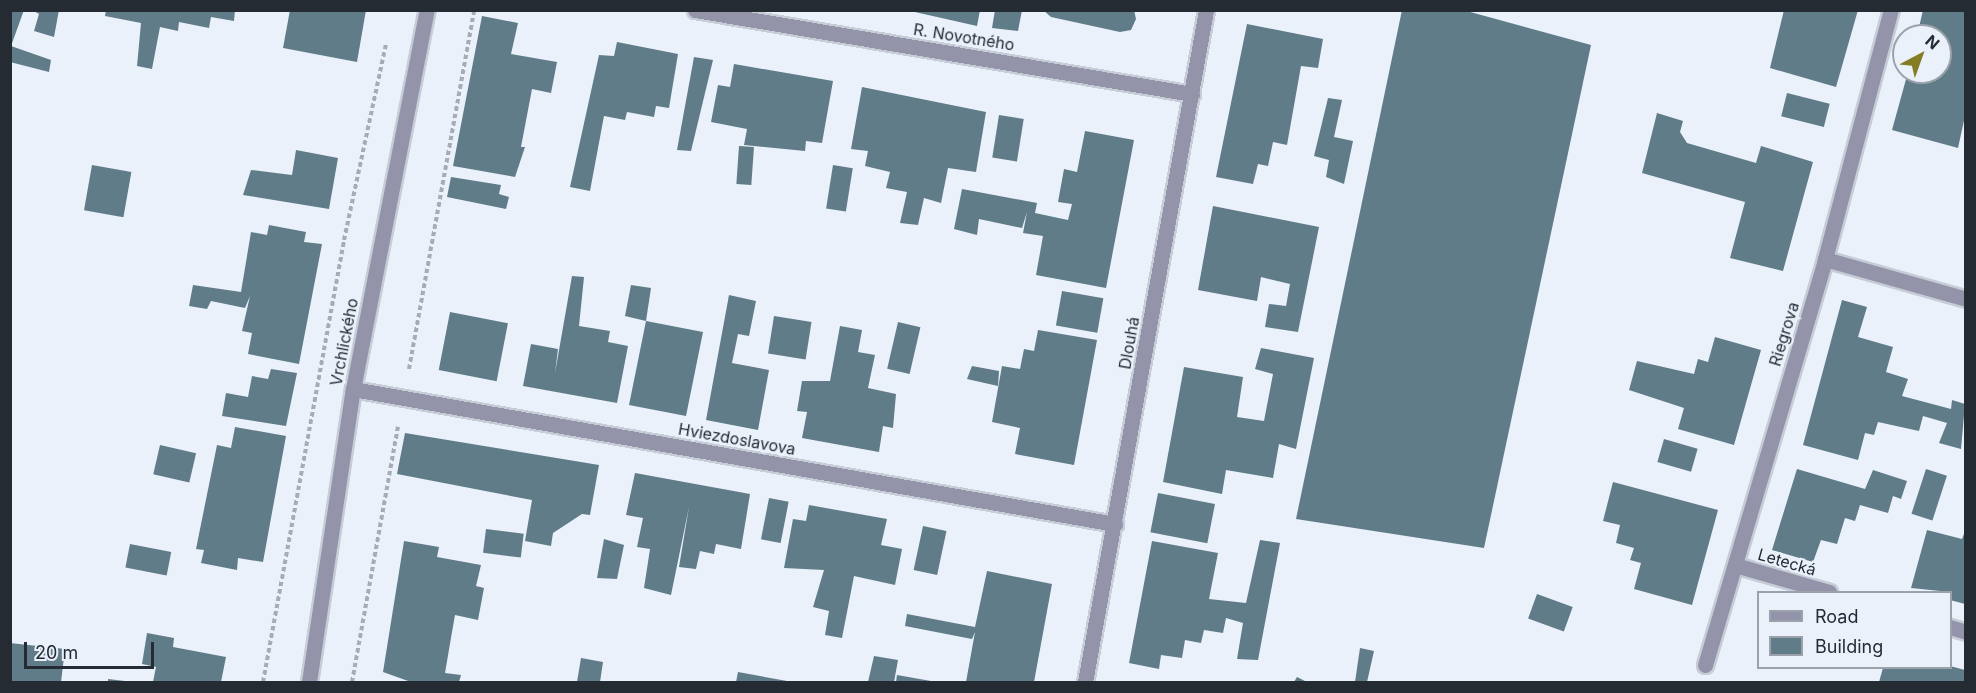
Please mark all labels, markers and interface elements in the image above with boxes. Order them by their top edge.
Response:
street label: R. Novotného [912,20,1016,54]
north arrow [1892,24,1952,84]
text: N [1921,30,1944,53]
street label: Vrchlického [326,296,362,388]
street label: Riegrova [1765,300,1803,368]
street label: Dlouhá [1115,315,1143,371]
street label: Hviezdoslavova [677,419,797,459]
street label: Letecká [1756,545,1818,579]
legend [1757,591,1952,669]
text: Road [1815,606,1858,627]
scale bar [27,630,158,668]
text: Building [1815,636,1883,657]
text: 20 m [35,642,78,663]

